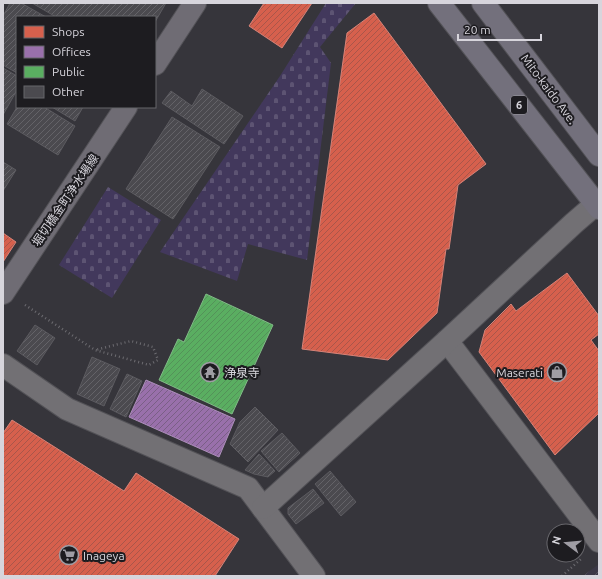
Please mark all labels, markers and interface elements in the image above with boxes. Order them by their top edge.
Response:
legend [16,16,156,108]
scale bar [458,16,541,42]
text: 20 m [464,23,491,36]
text: Shops [52,25,84,38]
text: Offices [52,45,91,58]
street label: Mito-kaido Ave. [519,52,579,126]
text: Public [52,65,85,78]
text: Other [52,85,85,98]
road number: 6 [511,96,527,114]
street label: 堀切橋金町浄水場線 [29,152,101,248]
temple icon: 浄泉寺 [199,361,221,383]
shop icon: Maserati [546,361,568,383]
place label: 浄泉寺 [224,366,260,379]
place label: Maserati [496,366,543,379]
north arrow [546,523,586,563]
text: N [549,535,563,546]
supermarket icon: Inageya [58,544,80,566]
place label: Inageya [83,549,125,562]

